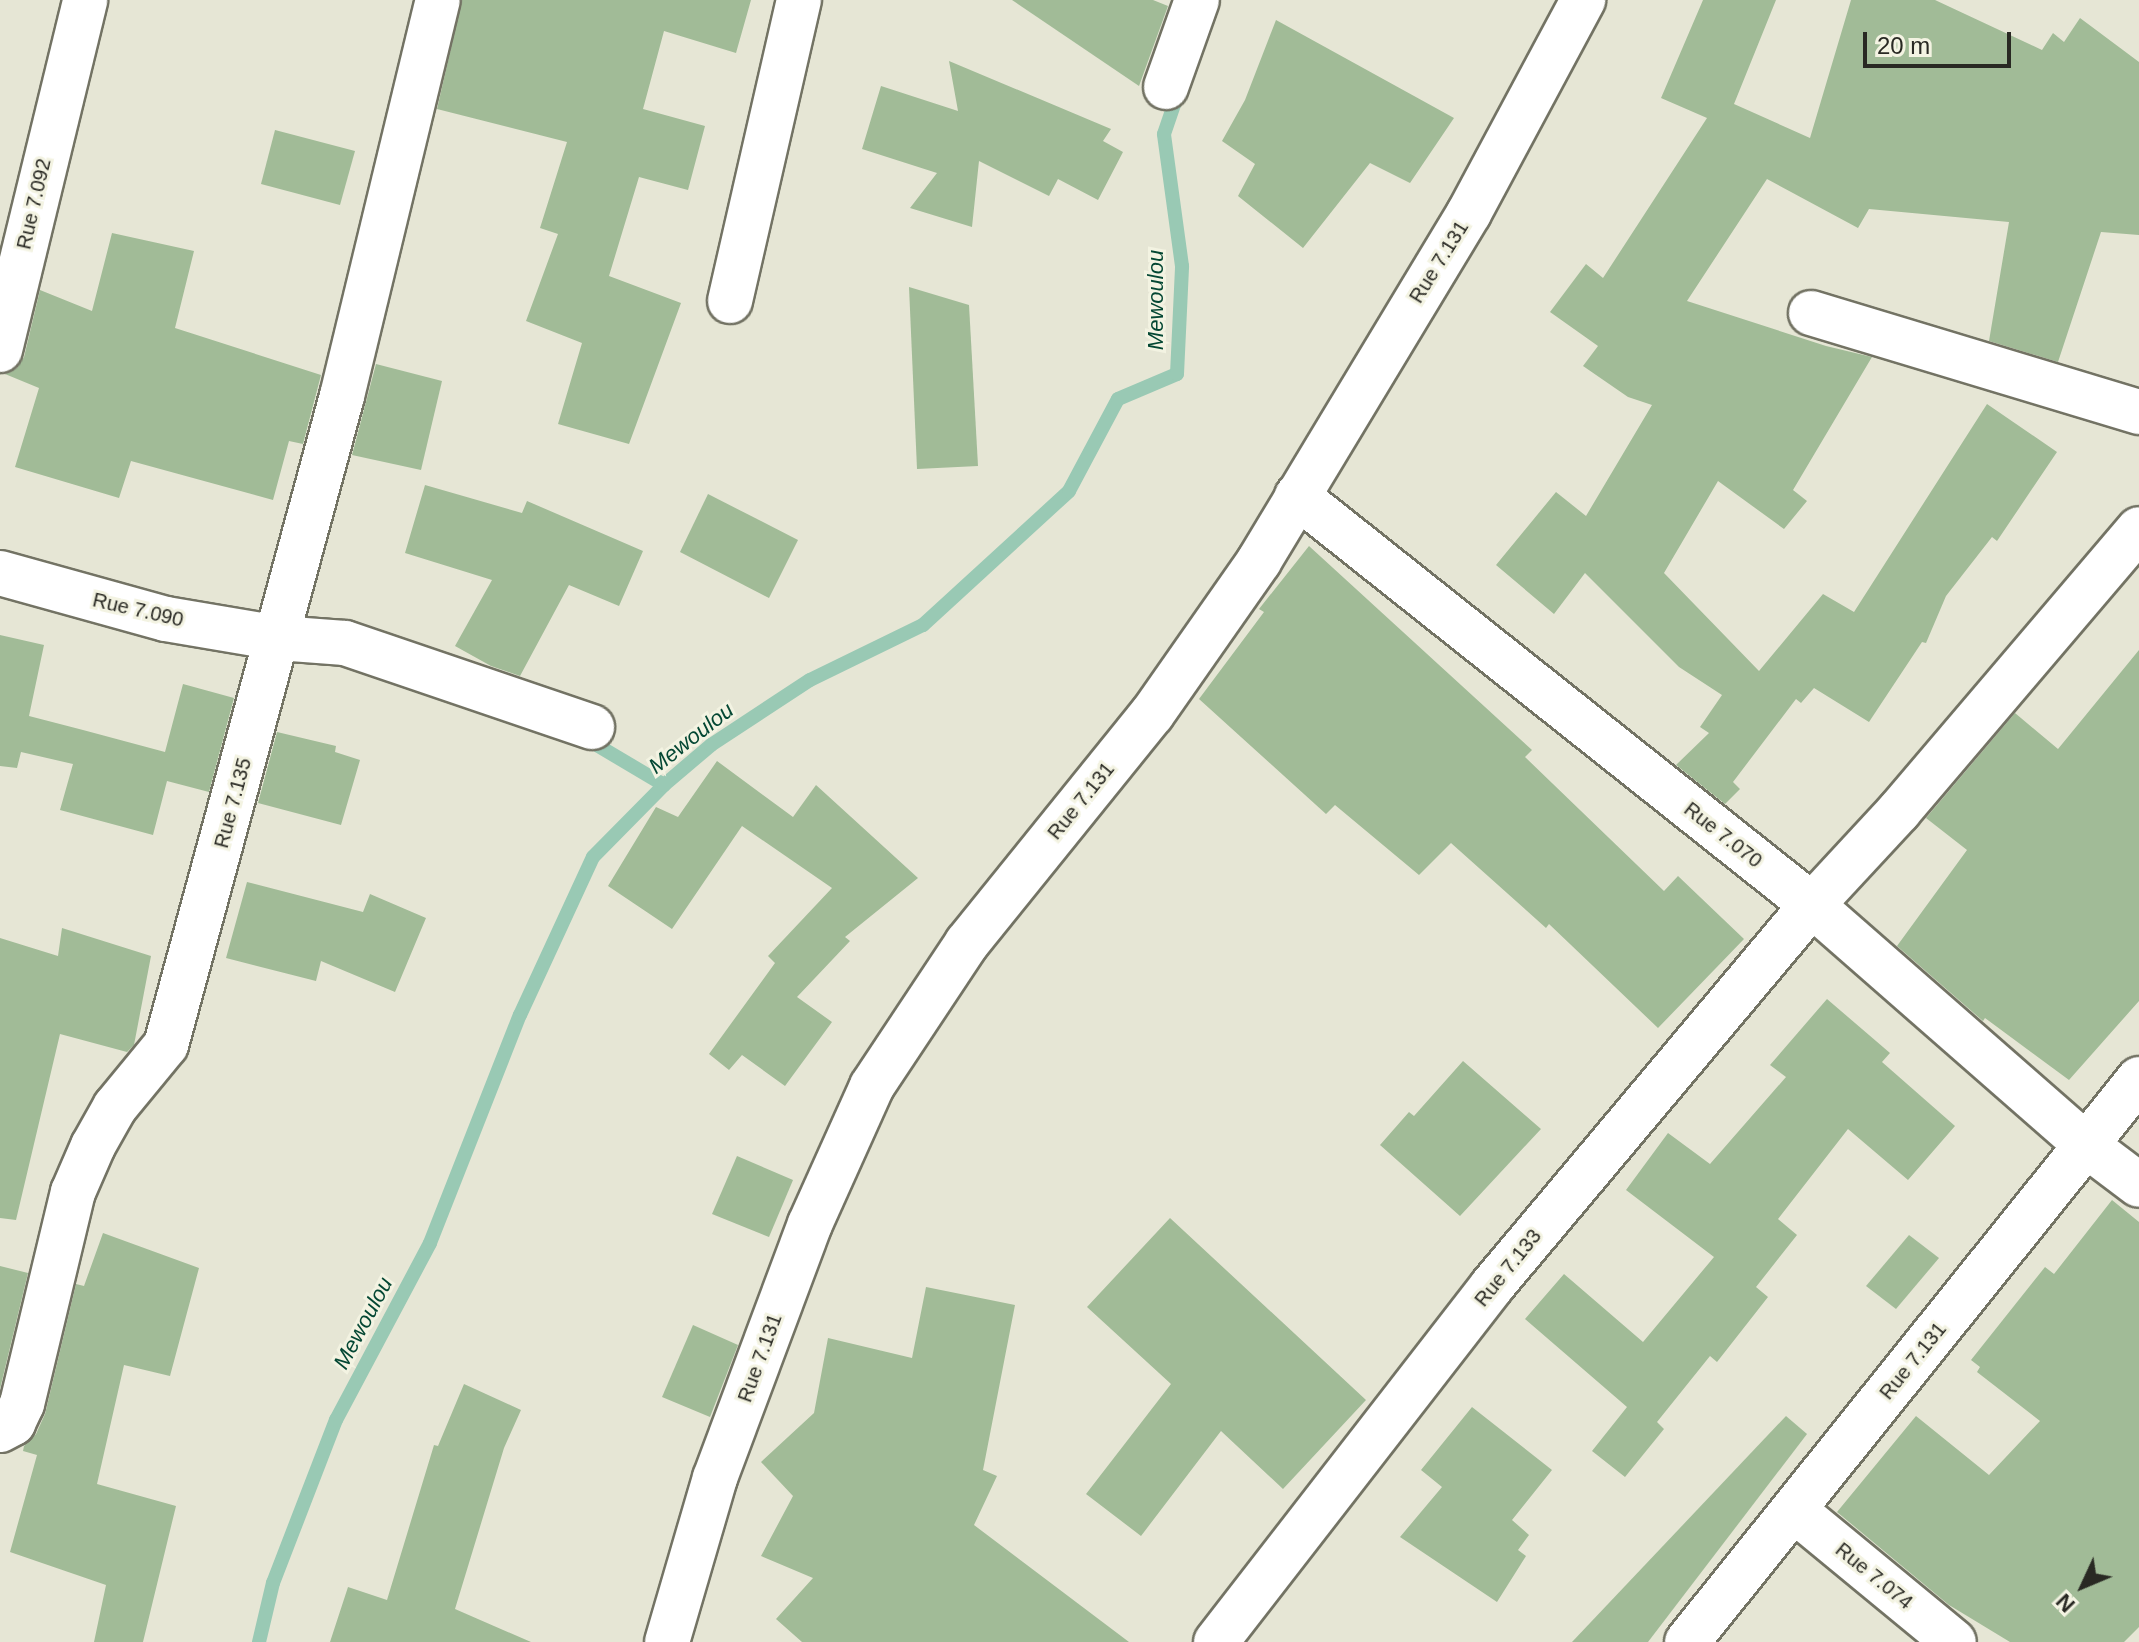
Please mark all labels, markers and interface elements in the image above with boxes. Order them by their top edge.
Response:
scale bar [1867,16,2015,66]
text: 20 m [1877,32,1930,59]
street label: Rue 7.092 [12,156,56,252]
street label: Rue 7.131 [1404,217,1474,307]
water label: Mewoulou [1143,250,1169,350]
street label: Rue 7.090 [90,588,186,632]
water label: Mewoulou [643,697,739,779]
street label: Rue 7.135 [209,755,257,851]
street label: Rue 7.131 [1043,758,1119,844]
street label: Rue 7.070 [1679,797,1767,873]
street label: Rue 7.133 [1470,1225,1546,1311]
water label: Mewoulou [328,1273,398,1373]
street label: Rue 7.131 [733,1311,787,1405]
street label: Rue 7.131 [1875,1318,1951,1404]
street label: Rue 7.074 [1831,1538,1917,1614]
north arrow [2043,1546,2123,1626]
text: N [2051,1589,2080,1617]

